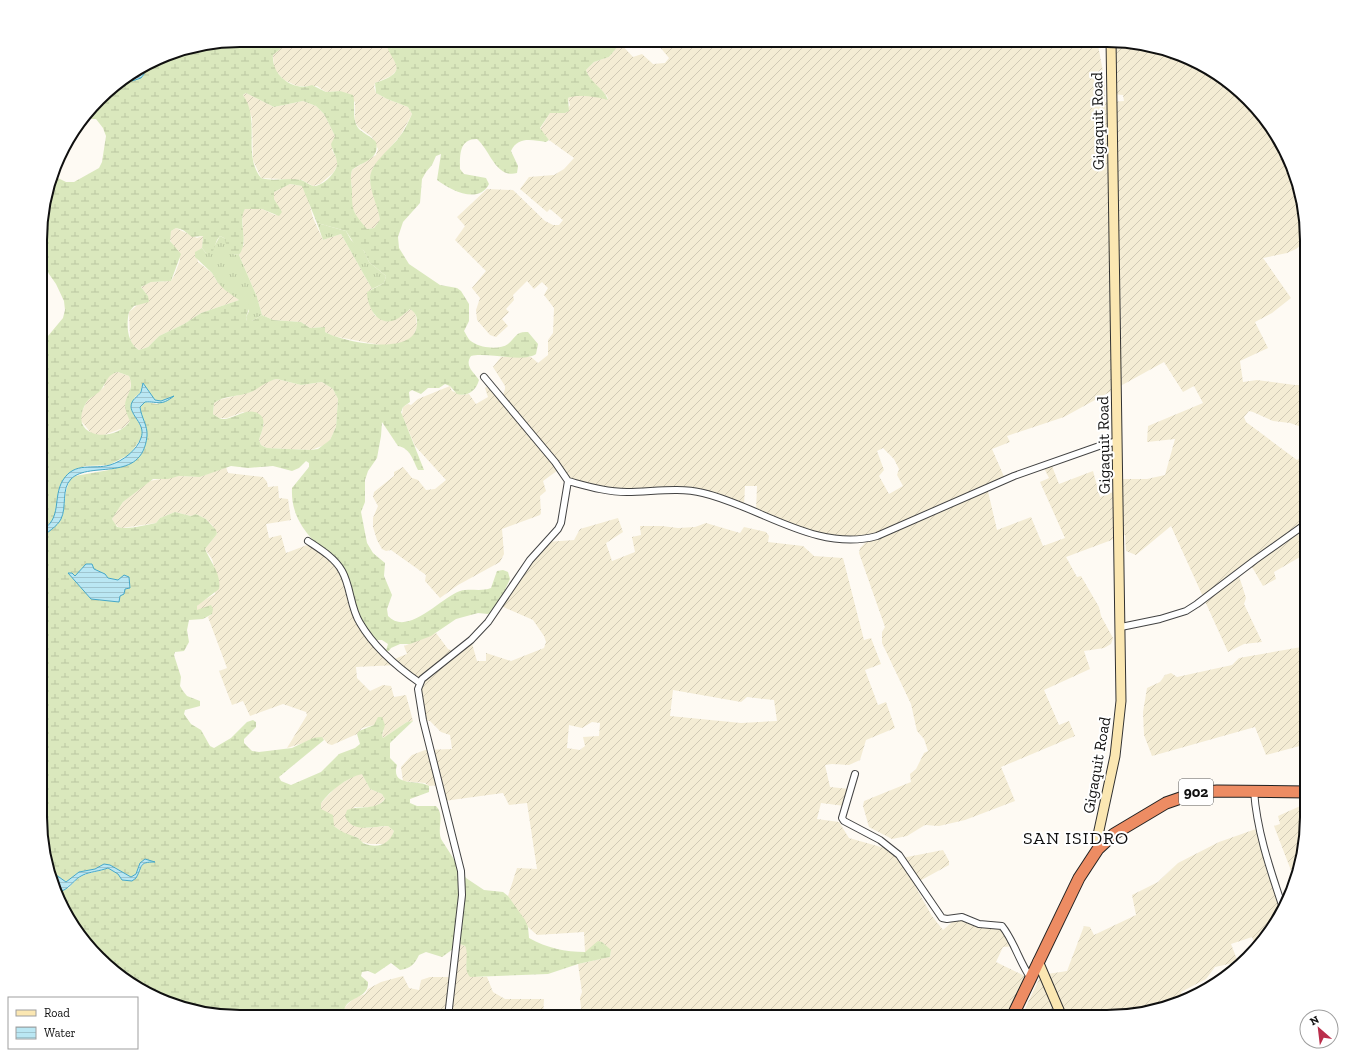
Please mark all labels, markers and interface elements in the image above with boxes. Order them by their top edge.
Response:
street label: Gigaquit Road [1087,72,1108,170]
street label: Gigaquit Road [1093,396,1114,494]
street label: Gigaquit Road [1079,715,1114,815]
road number: 902 [1179,779,1213,805]
district label: SAN ISIDRO [1023,827,1129,849]
legend [8,997,138,1049]
text: Road [44,1006,70,1020]
north arrow [1299,1009,1339,1049]
text: N [1308,1013,1322,1028]
text: Water [44,1026,76,1040]

